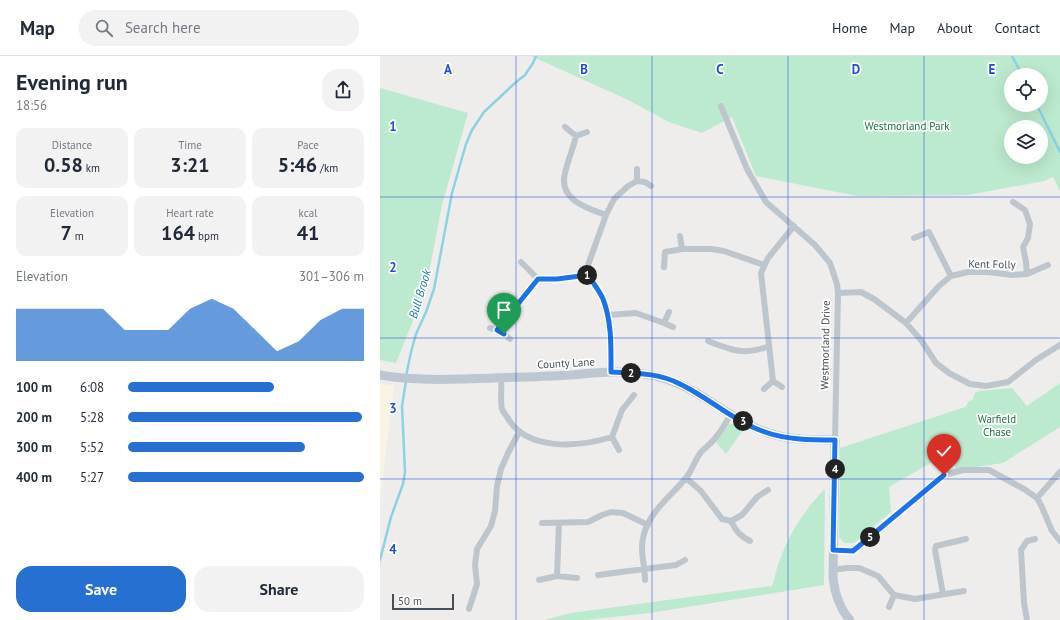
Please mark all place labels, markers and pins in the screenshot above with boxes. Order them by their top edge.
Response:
pin: 1 [577,265,597,285]
pin [487,293,521,334]
pin: 2 [621,363,641,383]
pin: 3 [733,411,753,431]
pin [927,434,961,475]
pin: 4 [825,459,845,479]
pin: 5 [860,527,880,547]

